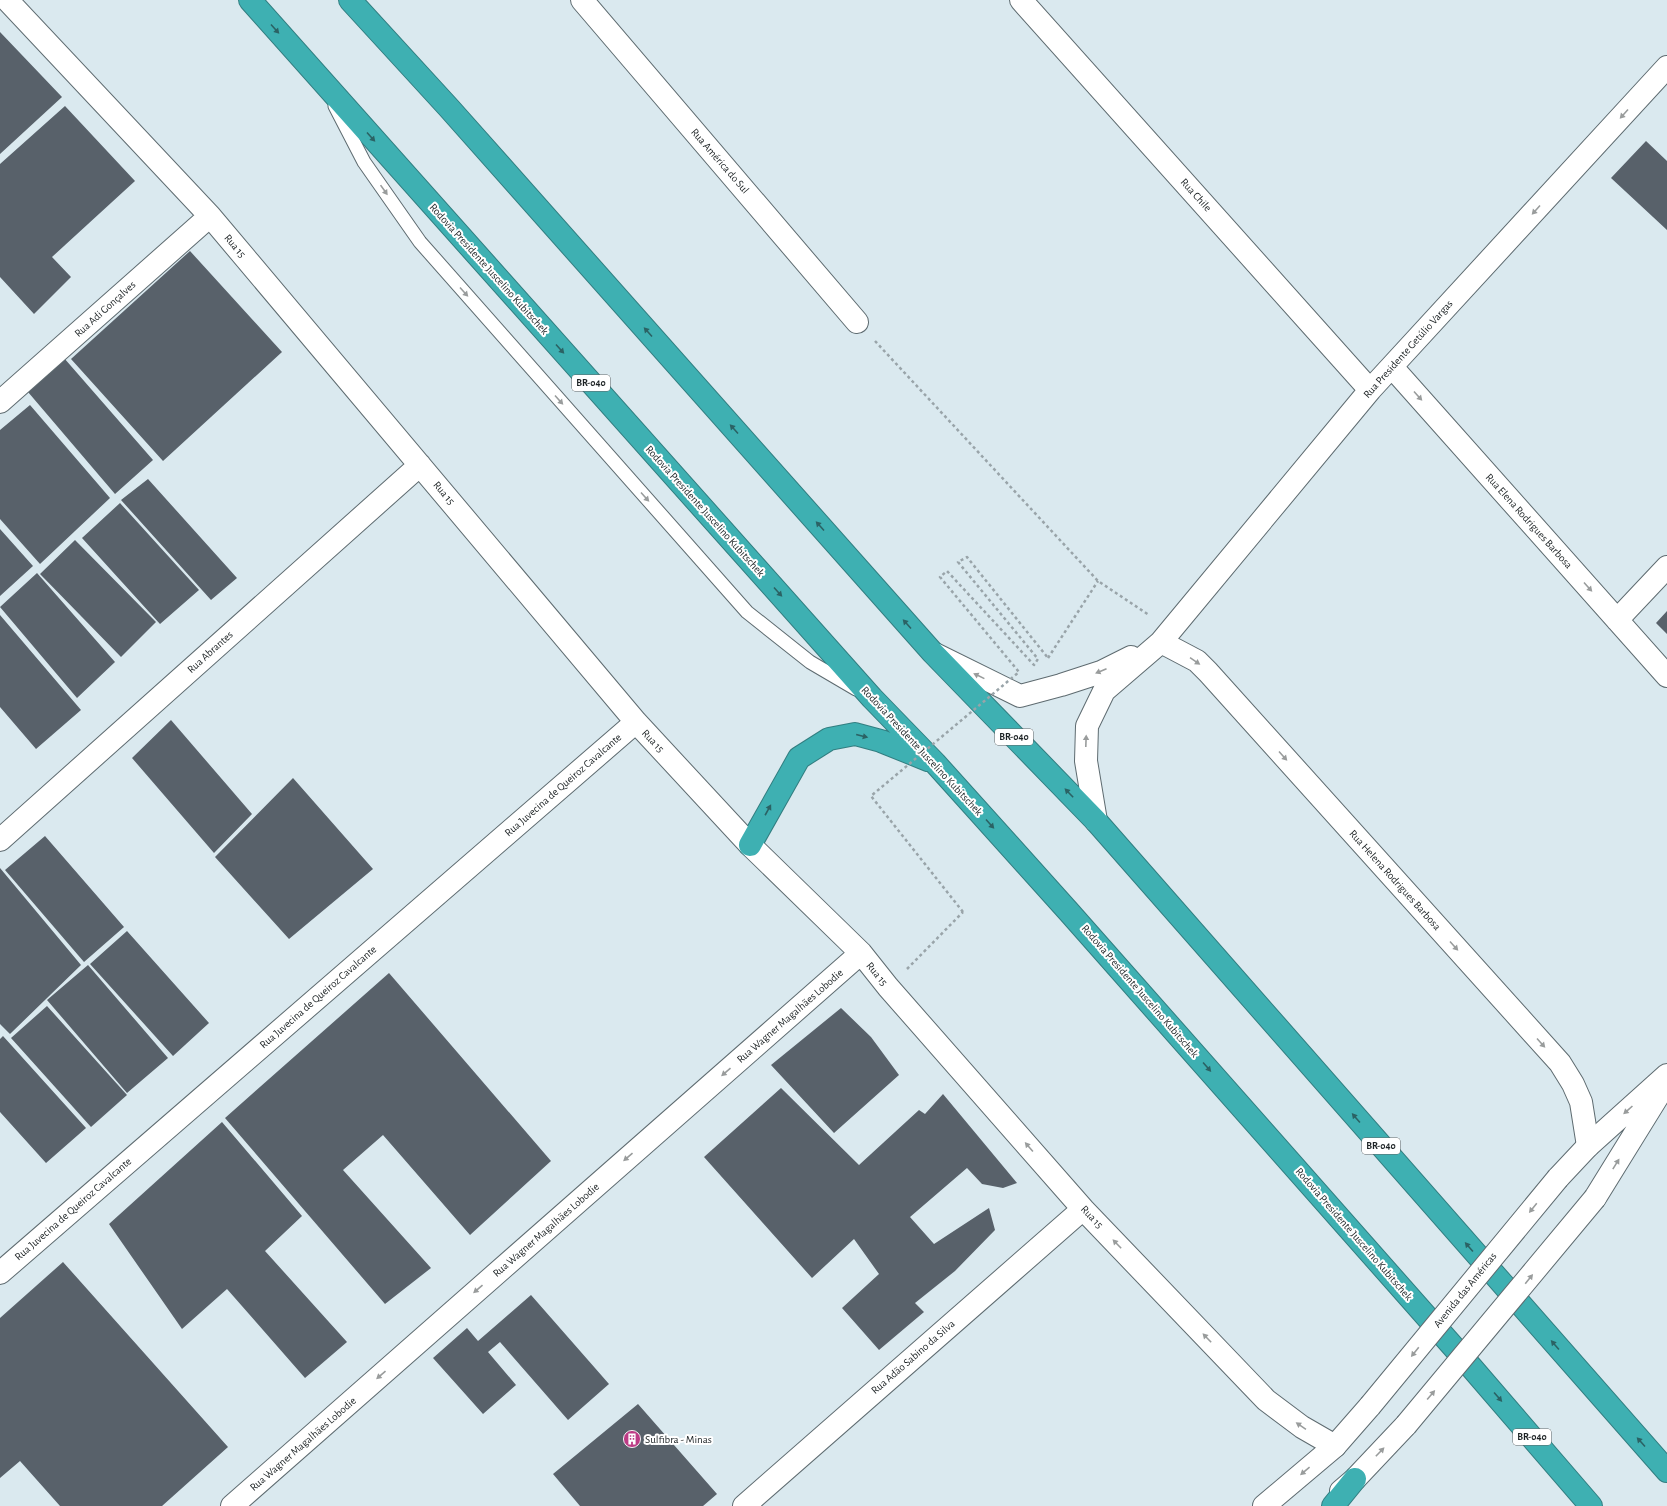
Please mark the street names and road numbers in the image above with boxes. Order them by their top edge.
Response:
street label: Rua América do Sul [689,126,751,196]
street label: Rua Chile [1178,176,1214,214]
street label: Rodovia Presidente Juscelino Kubitschek [427,201,551,337]
street label: Rua 15 [222,232,248,260]
street label: Rua Adi Gonçalves [72,279,138,339]
street label: Rua Presidente Getúlio Vargas [1361,298,1455,400]
road number: BR-040 [572,375,610,391]
street label: Rodovia Presidente Juscelino Kubitschek [643,443,767,579]
street label: Rua Elena Rodrigues Barbosa [1484,471,1574,571]
street label: Rua 15 [431,479,457,507]
street label: Rua Abrantes [185,629,235,675]
street label: Rodovia Presidente Juscelino Kubitschek [859,684,985,818]
street label: Rua 15 [640,727,666,755]
road number: BR-040 [995,729,1033,745]
street label: Rua Juvecina de Queiroz Cavalcante [503,732,623,838]
street label: Rua Helena Rodrigues Barbosa [1347,828,1443,932]
street label: Rodovia Presidente Juscelino Kubitschek [1079,923,1201,1059]
street label: Rua Juvecina de Queiroz Cavalcante [258,944,378,1050]
street label: Rua 15 [864,960,890,988]
street label: Rua Wagner Magalhães Lobodie [735,967,845,1065]
road number: BR-040 [1362,1138,1400,1154]
street label: Rua Juvecina de Queiroz Cavalcante [13,1156,133,1262]
street label: Rodovia Presidente Juscelino Kubitschek [1293,1166,1415,1302]
street label: Rua Wagner Magalhães Lobodie [491,1181,601,1279]
street label: Rua 15 [1079,1203,1105,1231]
street label: Avenida das Américas [1431,1250,1499,1330]
street label: Rua Adão Sabino da Silva [869,1318,957,1396]
street label: Rua Wagner Magalhães Lobodie [248,1395,358,1493]
road number: BR-040 [1513,1429,1551,1445]

